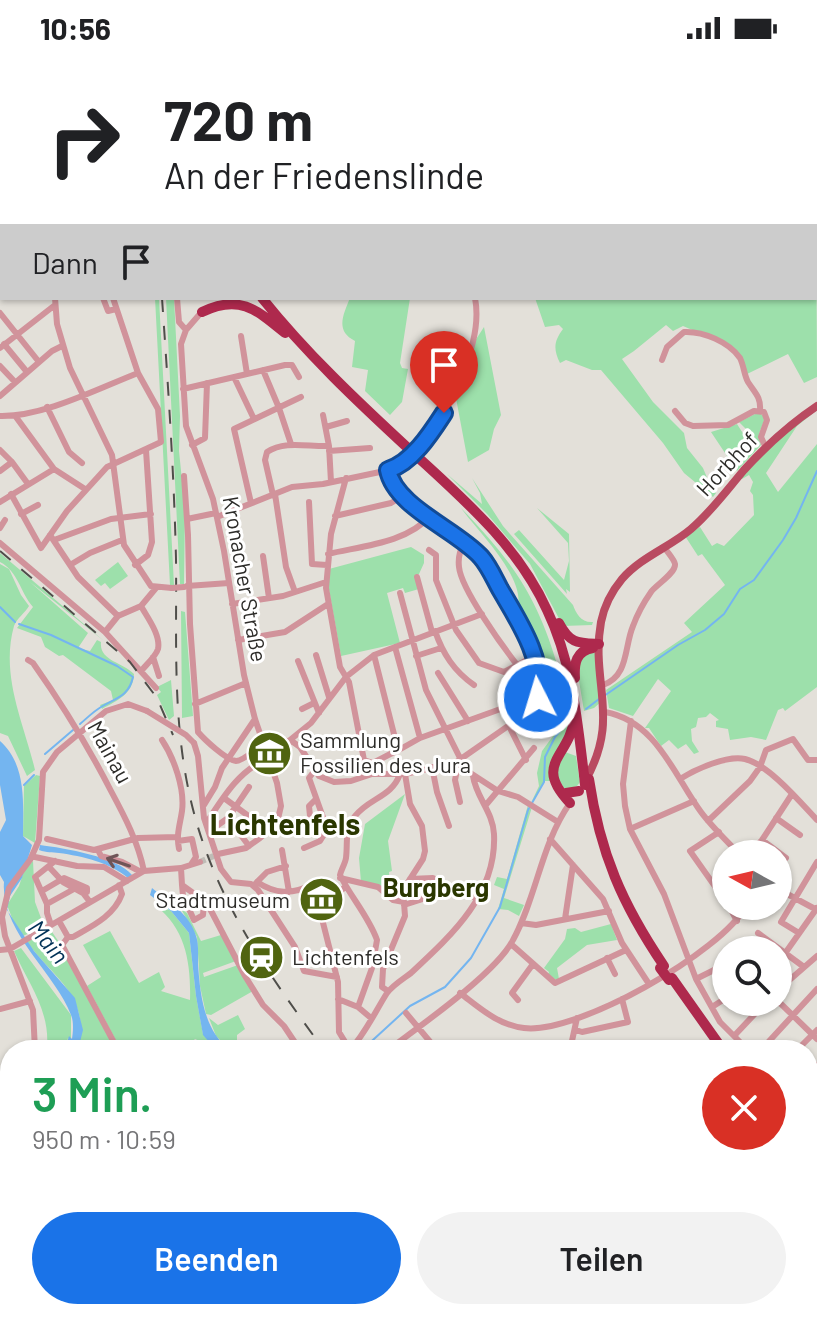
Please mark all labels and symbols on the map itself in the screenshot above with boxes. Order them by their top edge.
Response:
pin [410,331,478,413]
street label: Horbhof [690,426,762,501]
street label: Kronacher Straße [219,494,273,664]
position arrow [496,656,580,740]
street label: Mainau [83,716,139,787]
place label: Sammlung Fossilien des Jura [300,726,471,777]
museum icon: Sammlung Fossilien des Jura [245,729,293,777]
district label: Lichtenfels [210,805,360,841]
north arrow [712,840,792,920]
one-way arrow [106,853,131,868]
district label: Burgberg [383,871,489,902]
museum icon: Stadtmuseum [297,876,345,924]
place label: Stadtmuseum [156,886,290,912]
water label: Main [23,913,75,969]
station icon: Lichtenfels [237,933,285,981]
place label: Lichtenfels [292,943,399,969]

